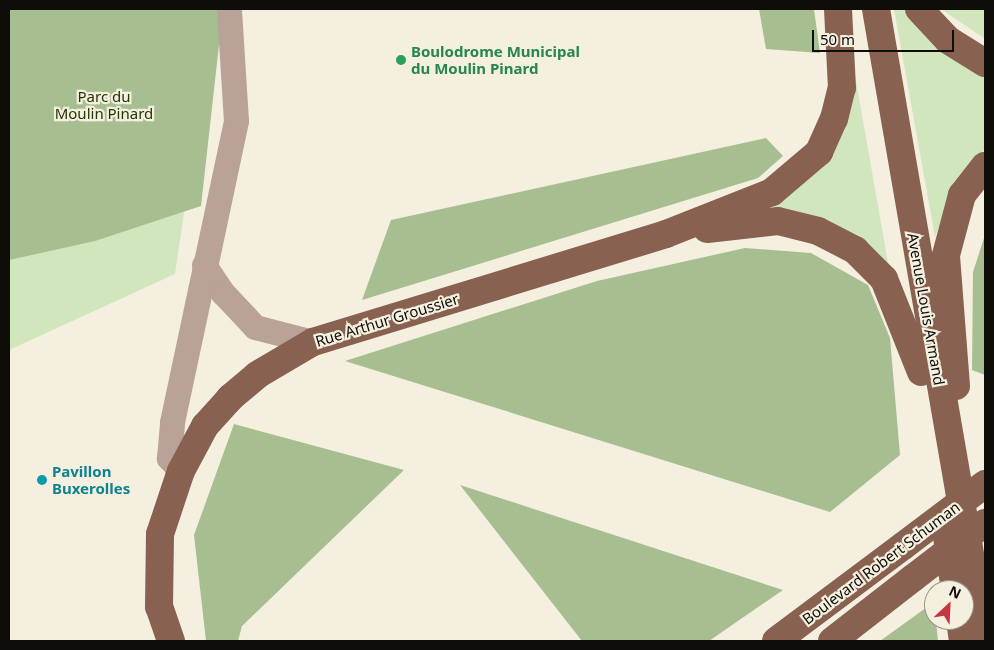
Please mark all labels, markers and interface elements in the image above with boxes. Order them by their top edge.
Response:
scale bar [814,20,956,52]
text: 50 m [820,29,855,49]
place label: Boulodrome Municipal du Moulin Pinard [411,42,580,77]
marker: Boulodrome Municipal du Moulin Pinard [395,54,407,66]
park label: Parc du Moulin Pinard [55,87,153,122]
street label: Avenue Louis Armand [904,231,948,387]
street label: Rue Arthur Groussier [313,290,461,350]
place label: Pavillon Buxerolles [52,462,130,497]
marker: Pavillon Buxerolles [36,474,48,486]
street label: Boulevard Robert Schuman [799,498,963,628]
north arrow [924,580,974,630]
text: N [946,581,964,603]

